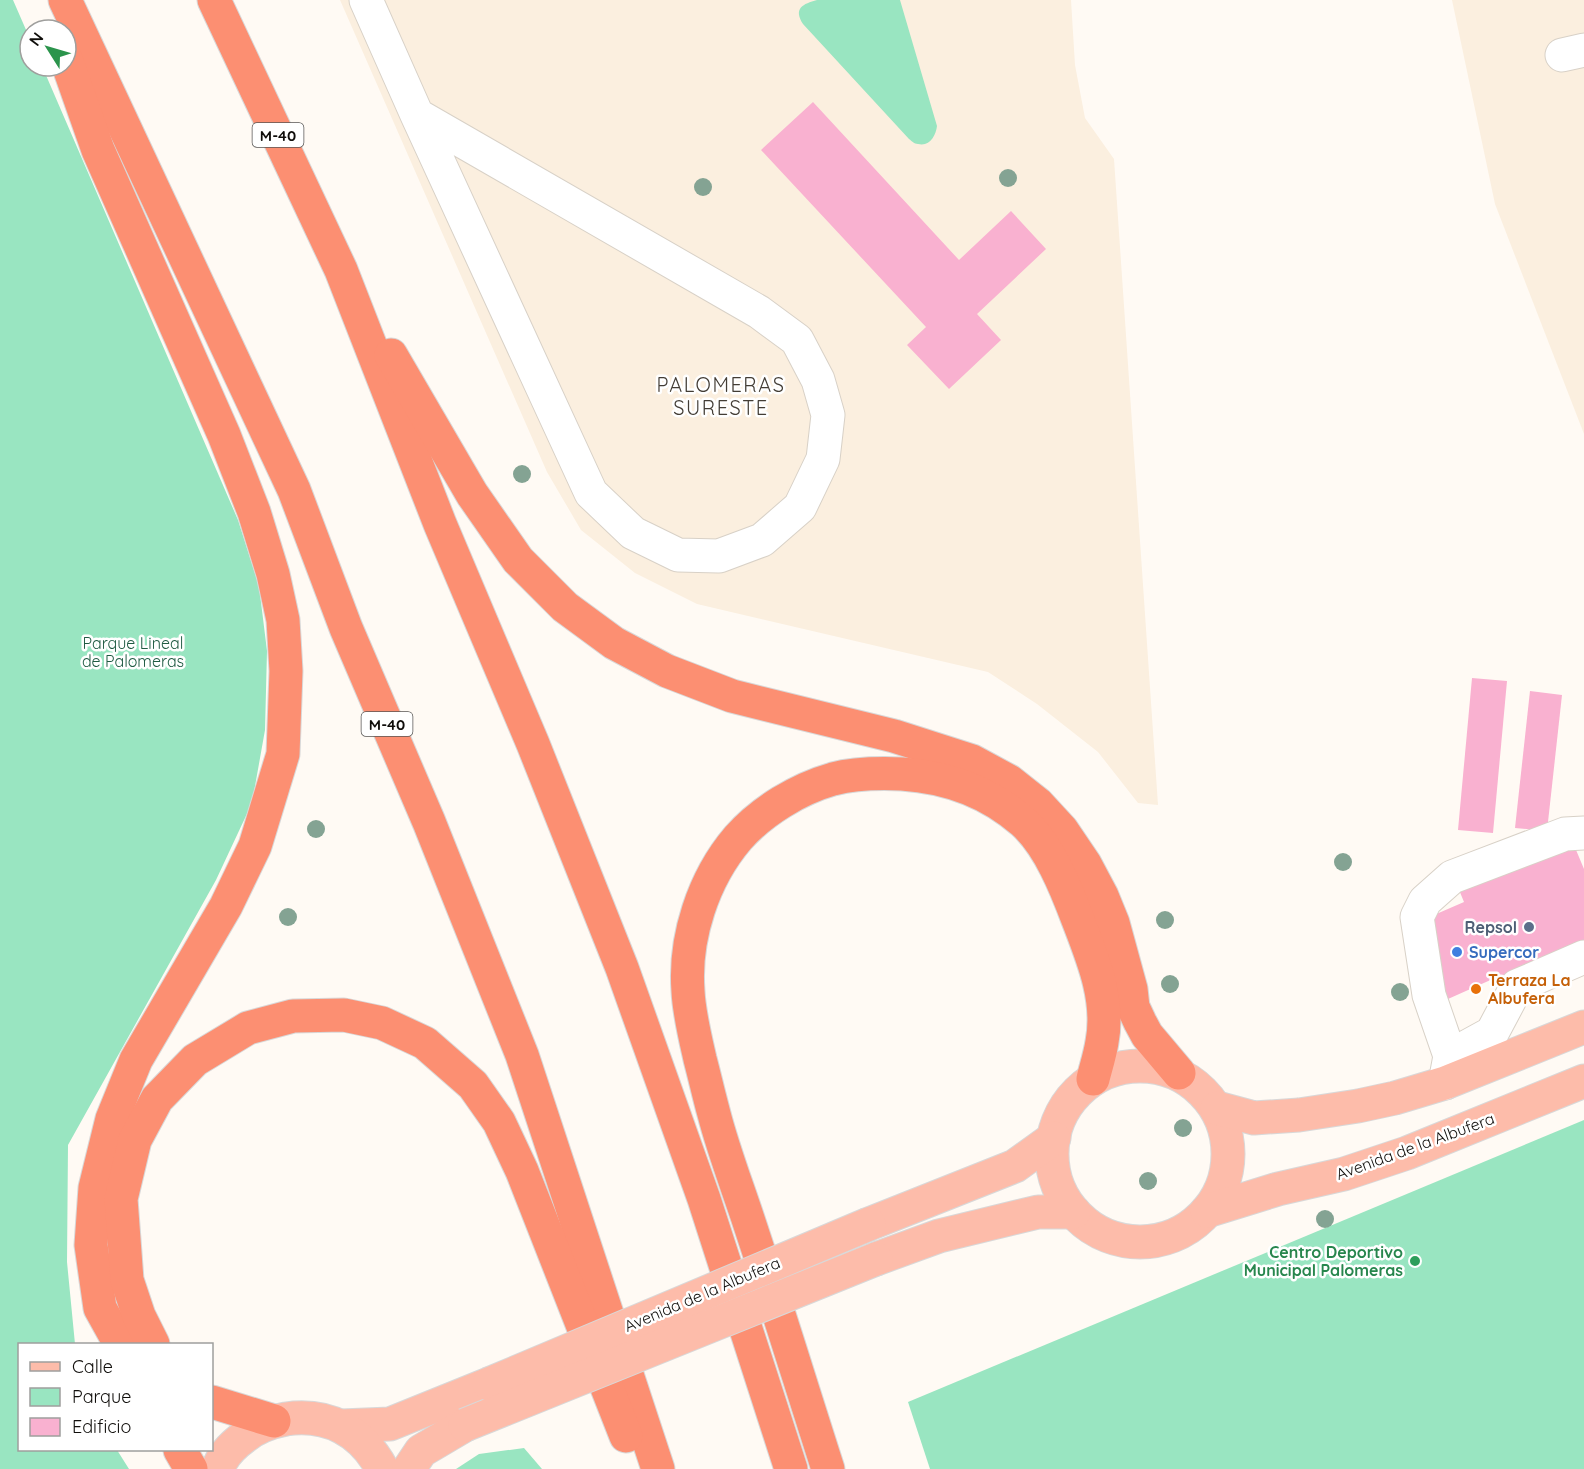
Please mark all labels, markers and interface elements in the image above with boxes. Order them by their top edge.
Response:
north arrow [18,18,78,78]
text: N [24,28,48,50]
road number: M-40 [252,123,304,147]
district label: PALOMERAS SURESTE [657,372,785,420]
park label: Parque Lineal de Palomeras [82,633,184,671]
road number: M-40 [362,712,412,736]
place label: Repsol [1465,917,1517,937]
marker: Repsol [1522,920,1536,934]
place label: Supercor [1469,942,1539,962]
marker: Supercor [1450,945,1464,959]
place label: Terraza La Albufera [1488,970,1571,1008]
marker: Terraza La Albufera [1469,982,1483,996]
street label: Avenida de la Albufera [1333,1108,1497,1184]
place label: Centro Deportivo Municipal Palomeras [1244,1242,1403,1280]
street label: Avenida de la Albufera [621,1252,783,1336]
marker: Centro Deportivo Municipal Palomeras [1408,1254,1422,1268]
legend [18,1343,213,1451]
text: Calle [72,1355,113,1378]
text: Parque [72,1385,131,1408]
text: Edificio [72,1415,131,1438]

